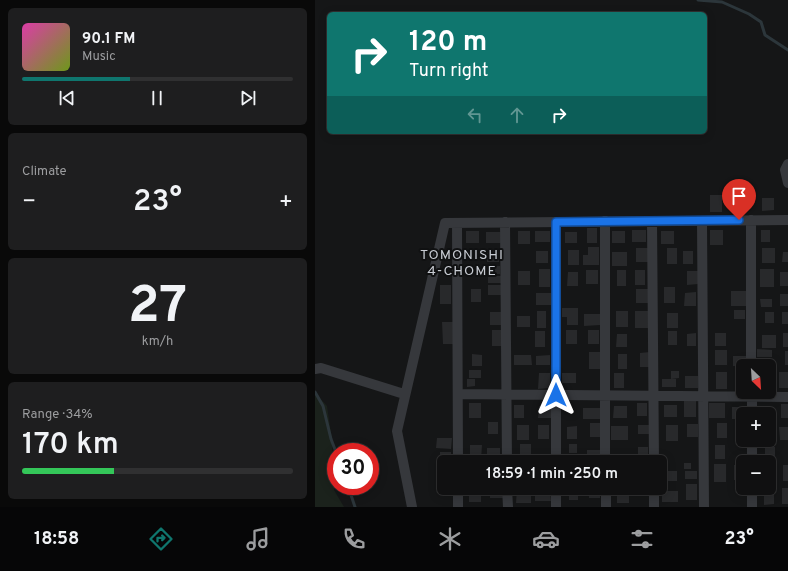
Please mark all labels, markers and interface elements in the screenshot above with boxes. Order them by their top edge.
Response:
text: 120 m [409,25,487,61]
icon: right [343,28,395,80]
text: 90.1 FM [82,30,135,49]
text: Music [82,49,116,65]
text: Turn right [409,60,489,83]
icon: previous [56,87,78,109]
icon: pause [146,87,168,109]
icon: next [237,87,259,109]
icon: left [464,104,486,126]
icon: ahead [506,104,528,126]
icon: right [548,104,570,126]
text: Climate [22,164,67,180]
pin [722,179,756,220]
text: 23° [133,184,182,221]
icon: arrive [728,185,750,207]
text: − [22,189,36,216]
text: + [279,189,293,216]
district label: TOMONISHI 4-CHOME [420,247,504,280]
text: 27 [128,275,187,341]
text: km/h [142,334,173,350]
north arrow [736,359,776,399]
map controls [736,359,776,495]
position arrow [535,374,577,416]
text: Range · 34% [22,407,93,423]
button: + [736,407,776,447]
text: 170 km [22,427,119,464]
speed limit sign: 30 [327,443,379,495]
button: − [736,455,776,495]
text: 18:59 · 1 min · 250 m [486,465,618,484]
icon: directions [147,525,175,553]
icon: music [244,525,272,553]
icon: phone [340,525,368,553]
icon: climate [436,525,464,553]
icon: car [532,525,560,553]
icon: filters [628,525,656,553]
text: 18:58 [34,528,79,551]
text: 23° [725,528,754,551]

